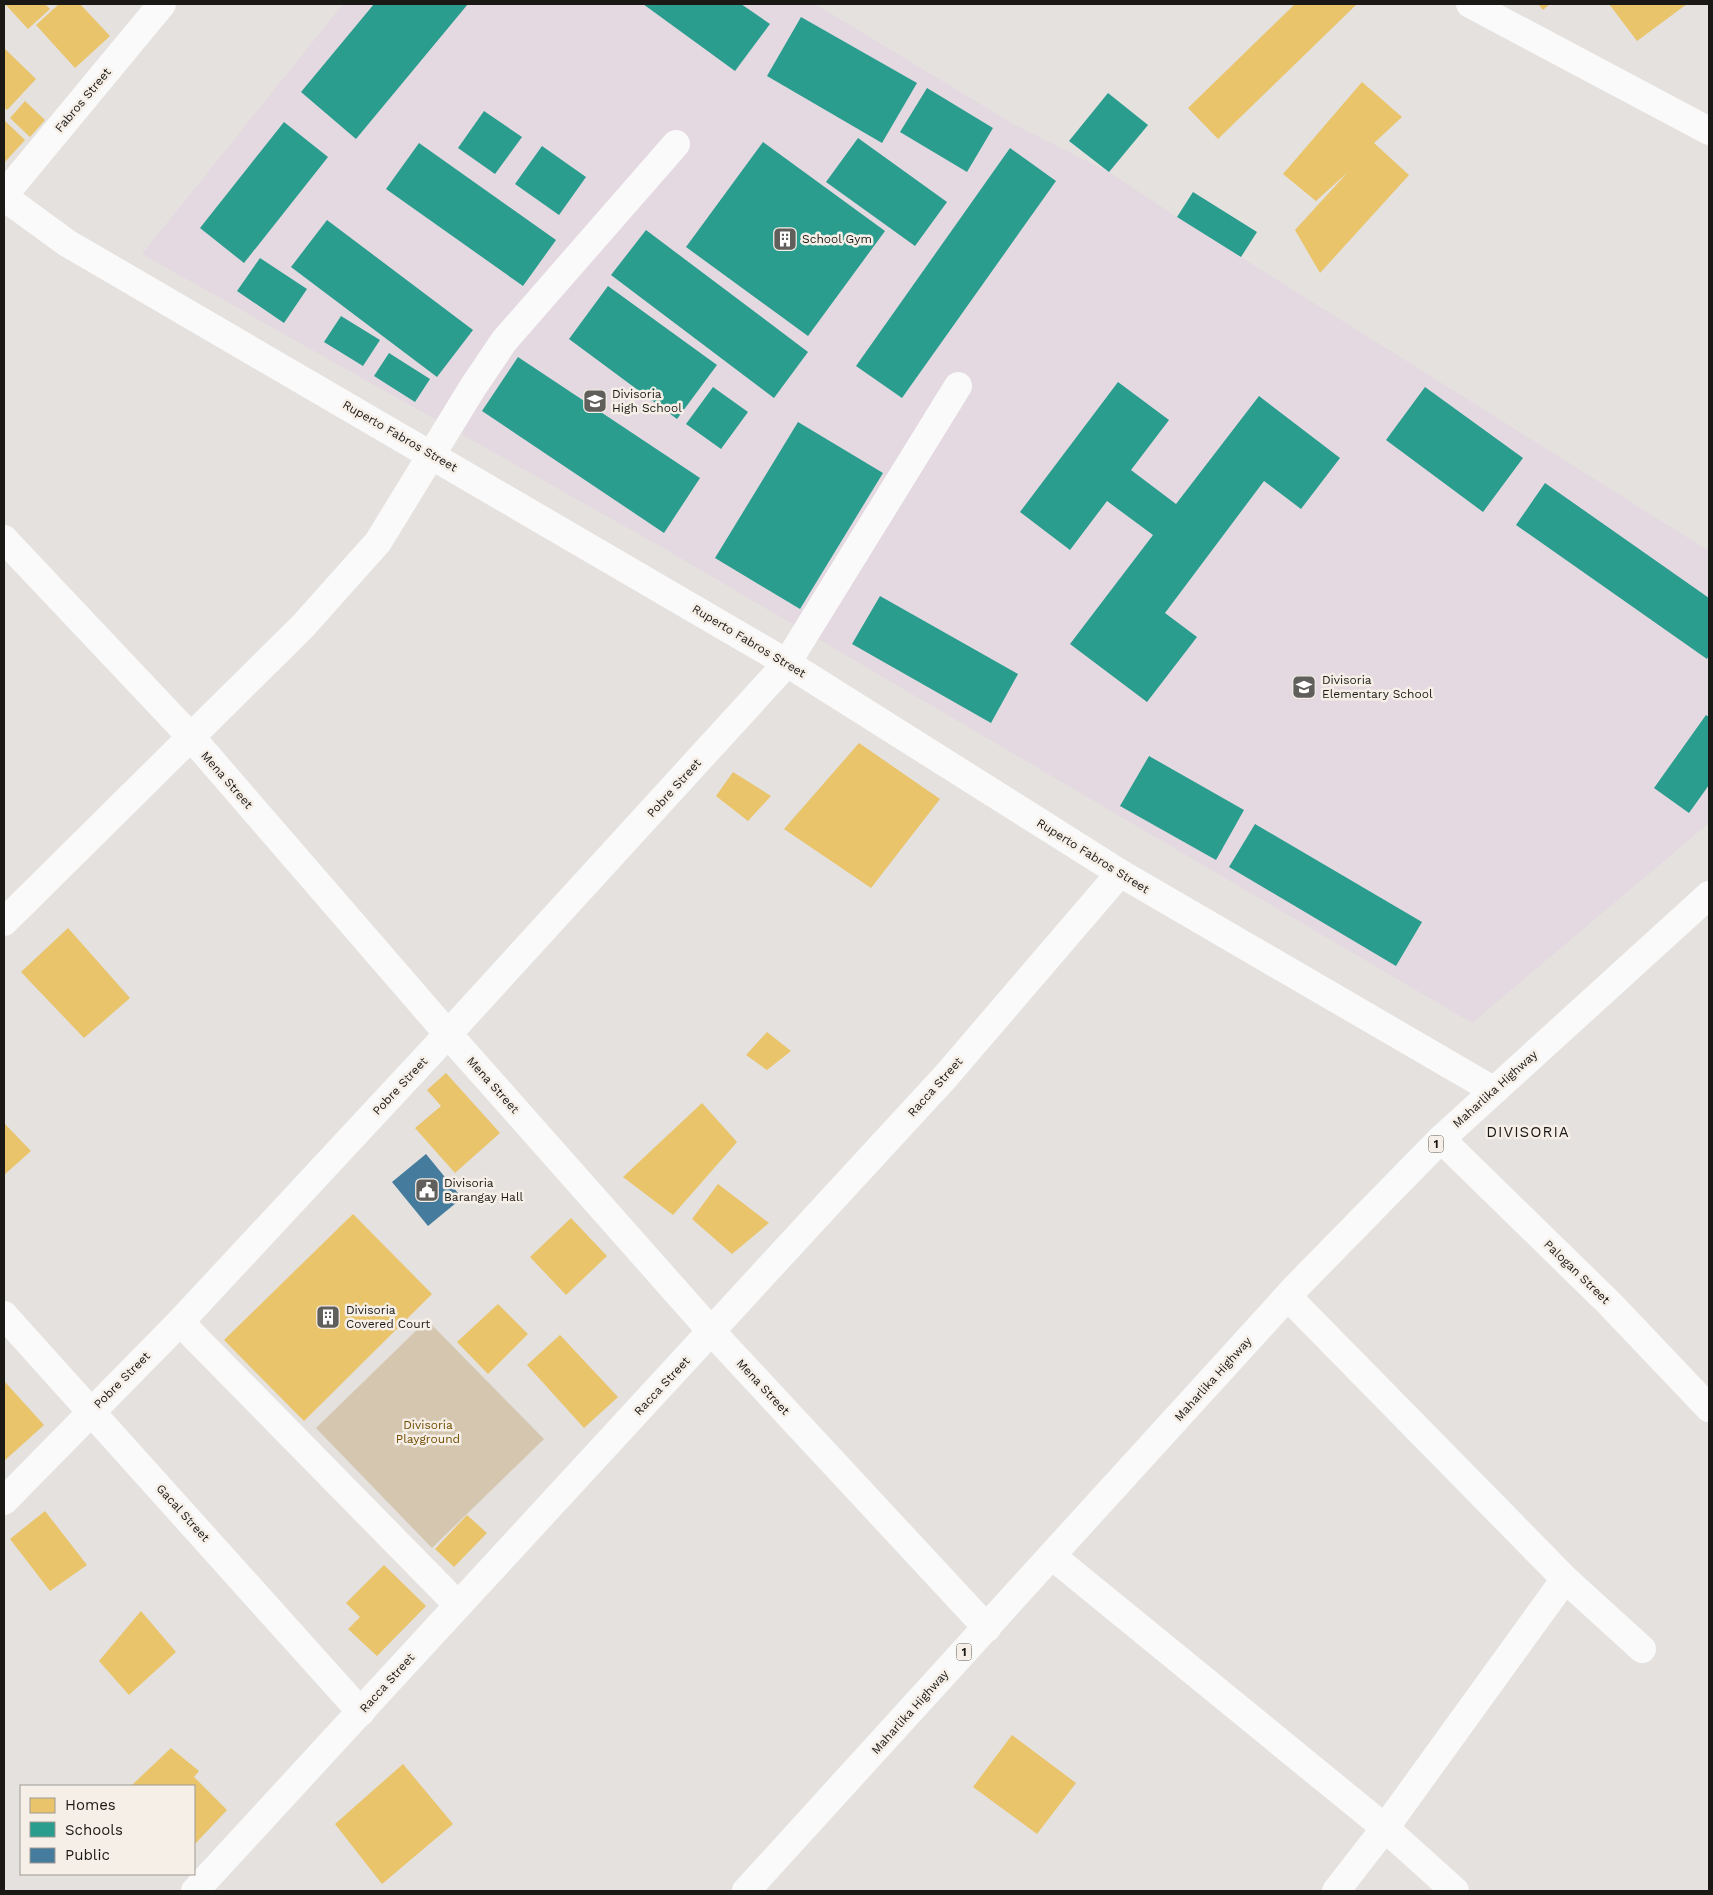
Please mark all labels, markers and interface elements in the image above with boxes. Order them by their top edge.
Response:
street label: Fabros Street [52,65,114,135]
building icon: School Gym [772,226,798,252]
place label: School Gym [802,232,872,246]
place label: Divisoria High School [612,387,682,415]
school or university icon: Divisoria High School [582,388,608,414]
street label: Ruperto Fabros Street [340,397,460,475]
street label: Ruperto Fabros Street [690,602,808,680]
place label: Divisoria Elementary School [1322,673,1433,701]
school or university icon: Divisoria Elementary School [1291,674,1317,700]
street label: Mena Street [198,749,256,811]
street label: Pobre Street [644,756,704,820]
street label: Ruperto Fabros Street [1034,816,1152,896]
street label: Maharlika Highway [1450,1047,1541,1131]
street label: Pobre Street [370,1054,430,1118]
street label: Mena Street [464,1054,522,1116]
street label: Racca Street [905,1054,965,1120]
district label: DIVISORIA [1486,1123,1570,1141]
road number: 1 [1428,1136,1444,1152]
place label: Divisoria Barangay Hall [444,1176,524,1204]
public building icon: Divisoria Barangay Hall [414,1177,440,1203]
street label: Palogan Street [1541,1237,1613,1307]
place label: Divisoria Covered Court [346,1303,430,1331]
building icon: Divisoria Covered Court [315,1304,341,1330]
street label: Maharlika Highway [1171,1333,1255,1424]
street label: Pobre Street [91,1349,153,1411]
street label: Racca Street [631,1354,693,1418]
street label: Mena Street [734,1356,792,1418]
park label: Divisoria Playground [396,1418,460,1446]
street label: Gacal Street [154,1481,212,1545]
road number: 1 [956,1644,972,1660]
street label: Racca Street [357,1650,417,1716]
street label: Maharlika Highway [868,1666,952,1757]
legend [20,1785,195,1875]
text: Homes [65,1796,116,1814]
text: Schools [65,1821,123,1839]
text: Public [65,1846,110,1864]

